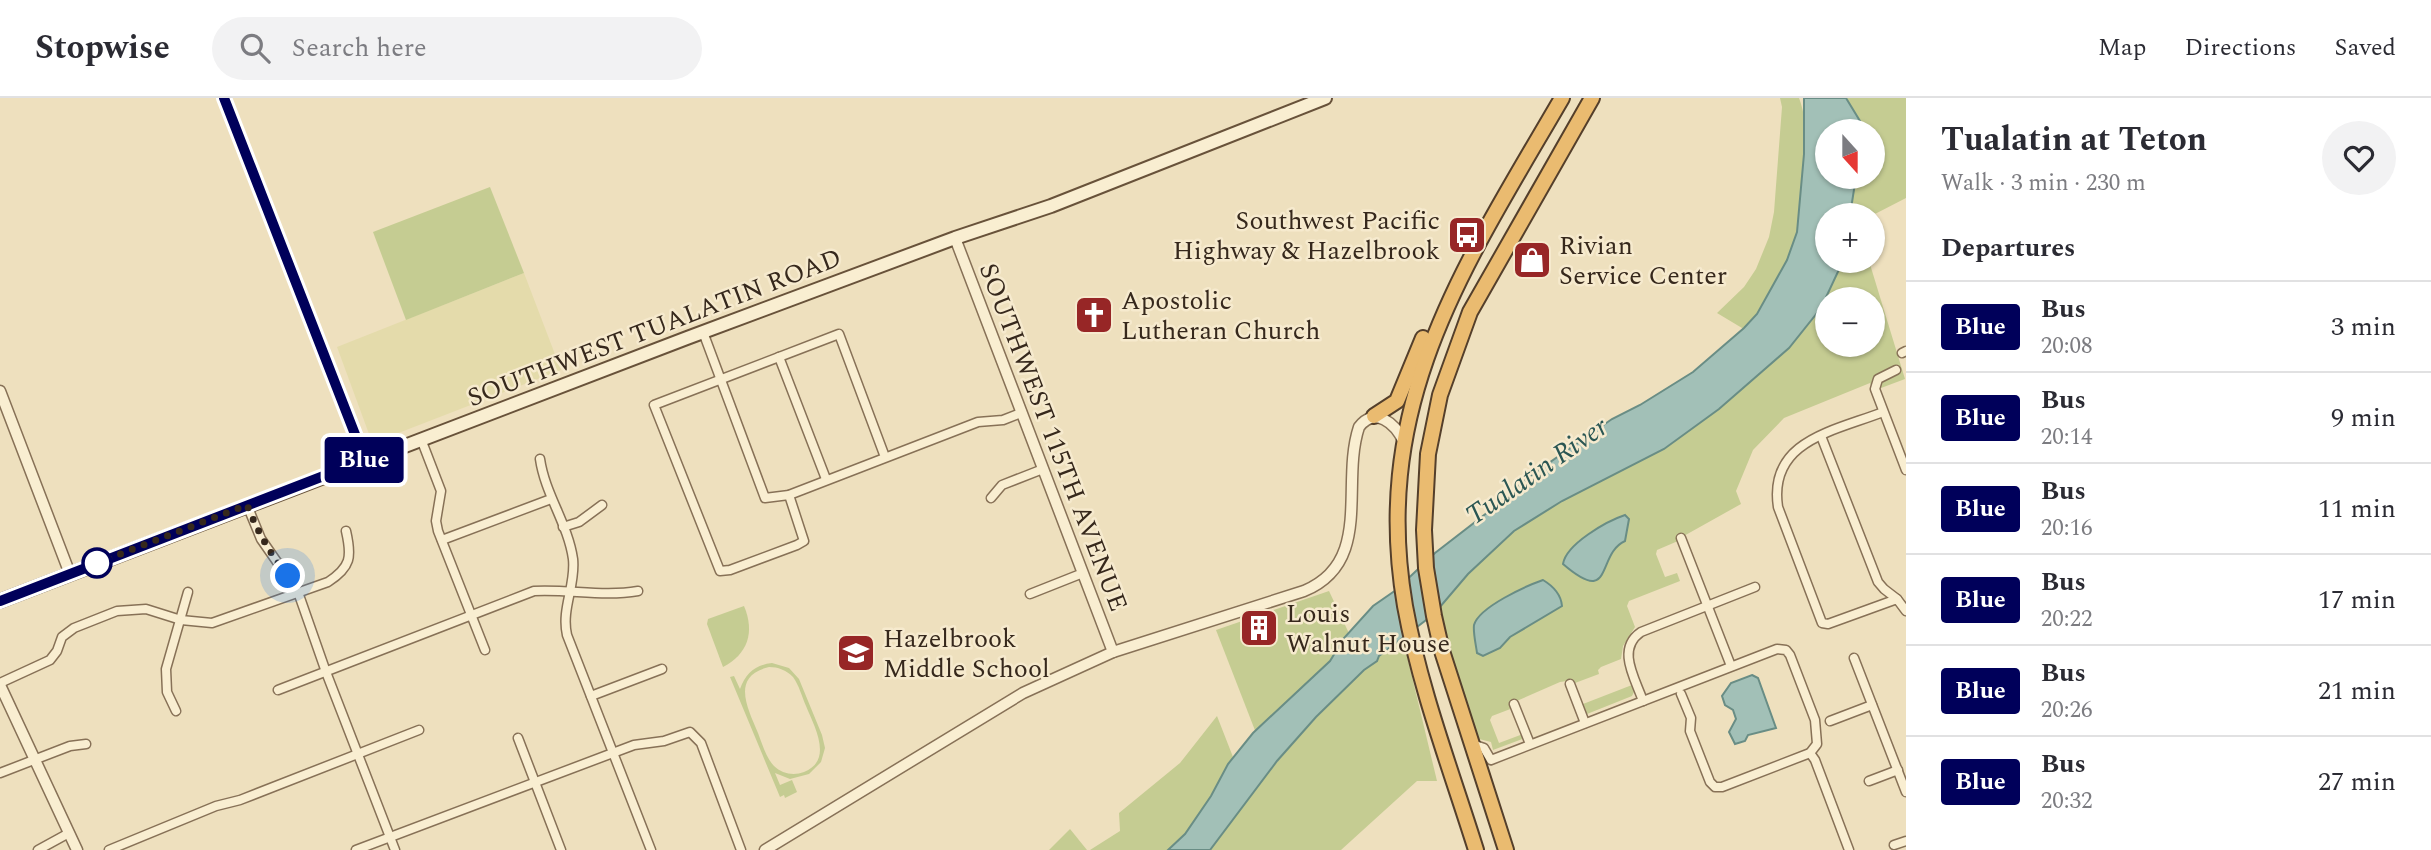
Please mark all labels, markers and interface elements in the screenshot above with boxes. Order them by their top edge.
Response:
search box [212,17,702,80]
text: Stopwise [35,23,170,73]
text: Search here [292,28,427,68]
icon: search [236,29,274,67]
text: Map [2098,30,2146,66]
text: Directions [2184,30,2296,66]
text: Saved [2334,30,2396,66]
text: Tualatin at Teton [1941,115,2207,165]
north arrow [1815,119,1885,189]
map controls [1815,119,1885,357]
button: heart [2322,121,2396,195]
text: Walk · 3 min · 230 m [1941,166,2146,201]
place label: Southwest Pacific Highway & Hazelbrook [1173,201,1440,271]
button: + [1815,203,1885,273]
bus stop icon: Southwest Pacific Highway & Hazelbrook [1446,214,1488,256]
place label: Rivian Service Center [1559,226,1727,296]
text: Departures [1941,228,2075,268]
street label: SOUTHWEST TUALATIN ROAD [461,238,847,418]
shop icon: Rivian Service Center [1511,239,1553,281]
street label: SOUTHWEST 115TH AVENUE [968,257,1138,617]
place label: Apostolic Lutheran Church [1121,281,1320,351]
button: − [1815,287,1885,357]
text: Bus [2041,289,2086,329]
church icon: Apostolic Lutheran Church [1073,294,1115,336]
text: 3 min [2331,307,2396,347]
text: Blue [1955,309,2006,345]
text: 20:08 [2041,329,2093,364]
text: Bus [2041,380,2086,420]
text: 9 min [2331,398,2396,438]
text: Blue [1955,400,2006,436]
water label: Tualatin River [1457,406,1617,536]
text: 20:14 [2041,420,2093,455]
line badge: Blue [315,437,413,483]
text: Blue [339,442,389,478]
text: Bus [2041,471,2086,511]
text: 11 min [2318,489,2396,529]
text: Blue [1955,491,2006,527]
text: 20:16 [2041,511,2093,546]
unlabelled marker [82,548,112,578]
your location [270,558,305,593]
text: Bus [2041,562,2086,602]
text: 17 min [2318,580,2396,620]
text: Blue [1955,582,2006,618]
place label: Louis Walnut House [1286,594,1450,664]
text: 20:22 [2041,602,2093,637]
building icon: Louis Walnut House [1238,607,1280,649]
place label: Hazelbrook Middle School [883,619,1050,689]
school or university icon: Hazelbrook Middle School [835,632,877,674]
text: Bus [2041,653,2086,693]
text: 21 min [2318,671,2396,711]
text: Blue [1955,673,2006,709]
text: 20:26 [2041,693,2093,728]
text: Bus [2041,744,2086,784]
text: 27 min [2318,762,2396,802]
text: Blue [1955,764,2006,800]
text: 20:32 [2041,784,2093,819]

